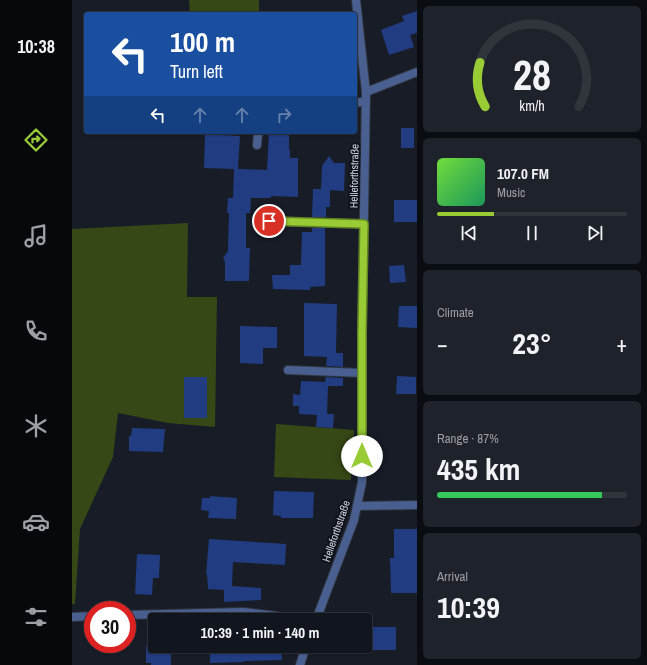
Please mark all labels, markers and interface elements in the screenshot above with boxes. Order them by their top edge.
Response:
text: 100 m [170,23,235,61]
icon: left [104,28,156,80]
text: 10:38 [17,34,55,59]
text: 28 [513,47,551,103]
text: Turn left [170,59,223,84]
text: km/h [519,95,545,114]
icon: left [147,104,169,126]
icon: ahead [189,104,211,126]
icon: ahead [231,104,253,126]
icon: right [273,104,295,126]
icon: directions [22,126,50,154]
street label: Helleforthstraße [346,144,362,208]
text: 107.0 FM [497,163,549,184]
text: Music [497,184,525,201]
pin [252,204,286,238]
icon: arrive [258,210,280,232]
icon: music [22,222,50,250]
icon: previous [458,222,480,244]
icon: pause [521,222,543,244]
icon: next [584,222,606,244]
text: Climate [437,304,474,321]
icon: phone [22,317,50,345]
text: 23° [512,323,552,363]
text: − [437,329,448,359]
text: + [616,329,627,359]
icon: climate [22,412,50,440]
text: Range · 87% [437,430,499,447]
position arrow [341,435,383,477]
text: 435 km [437,449,520,489]
street label: Helleforthstraße [319,498,353,564]
icon: car [22,508,50,536]
text: Arrival [437,568,468,585]
text: 10:39 [437,587,500,627]
speed limit sign: 30 [84,601,136,653]
icon: filters [22,603,50,631]
text: 10:39 · 1 min · 140 m [201,622,319,643]

